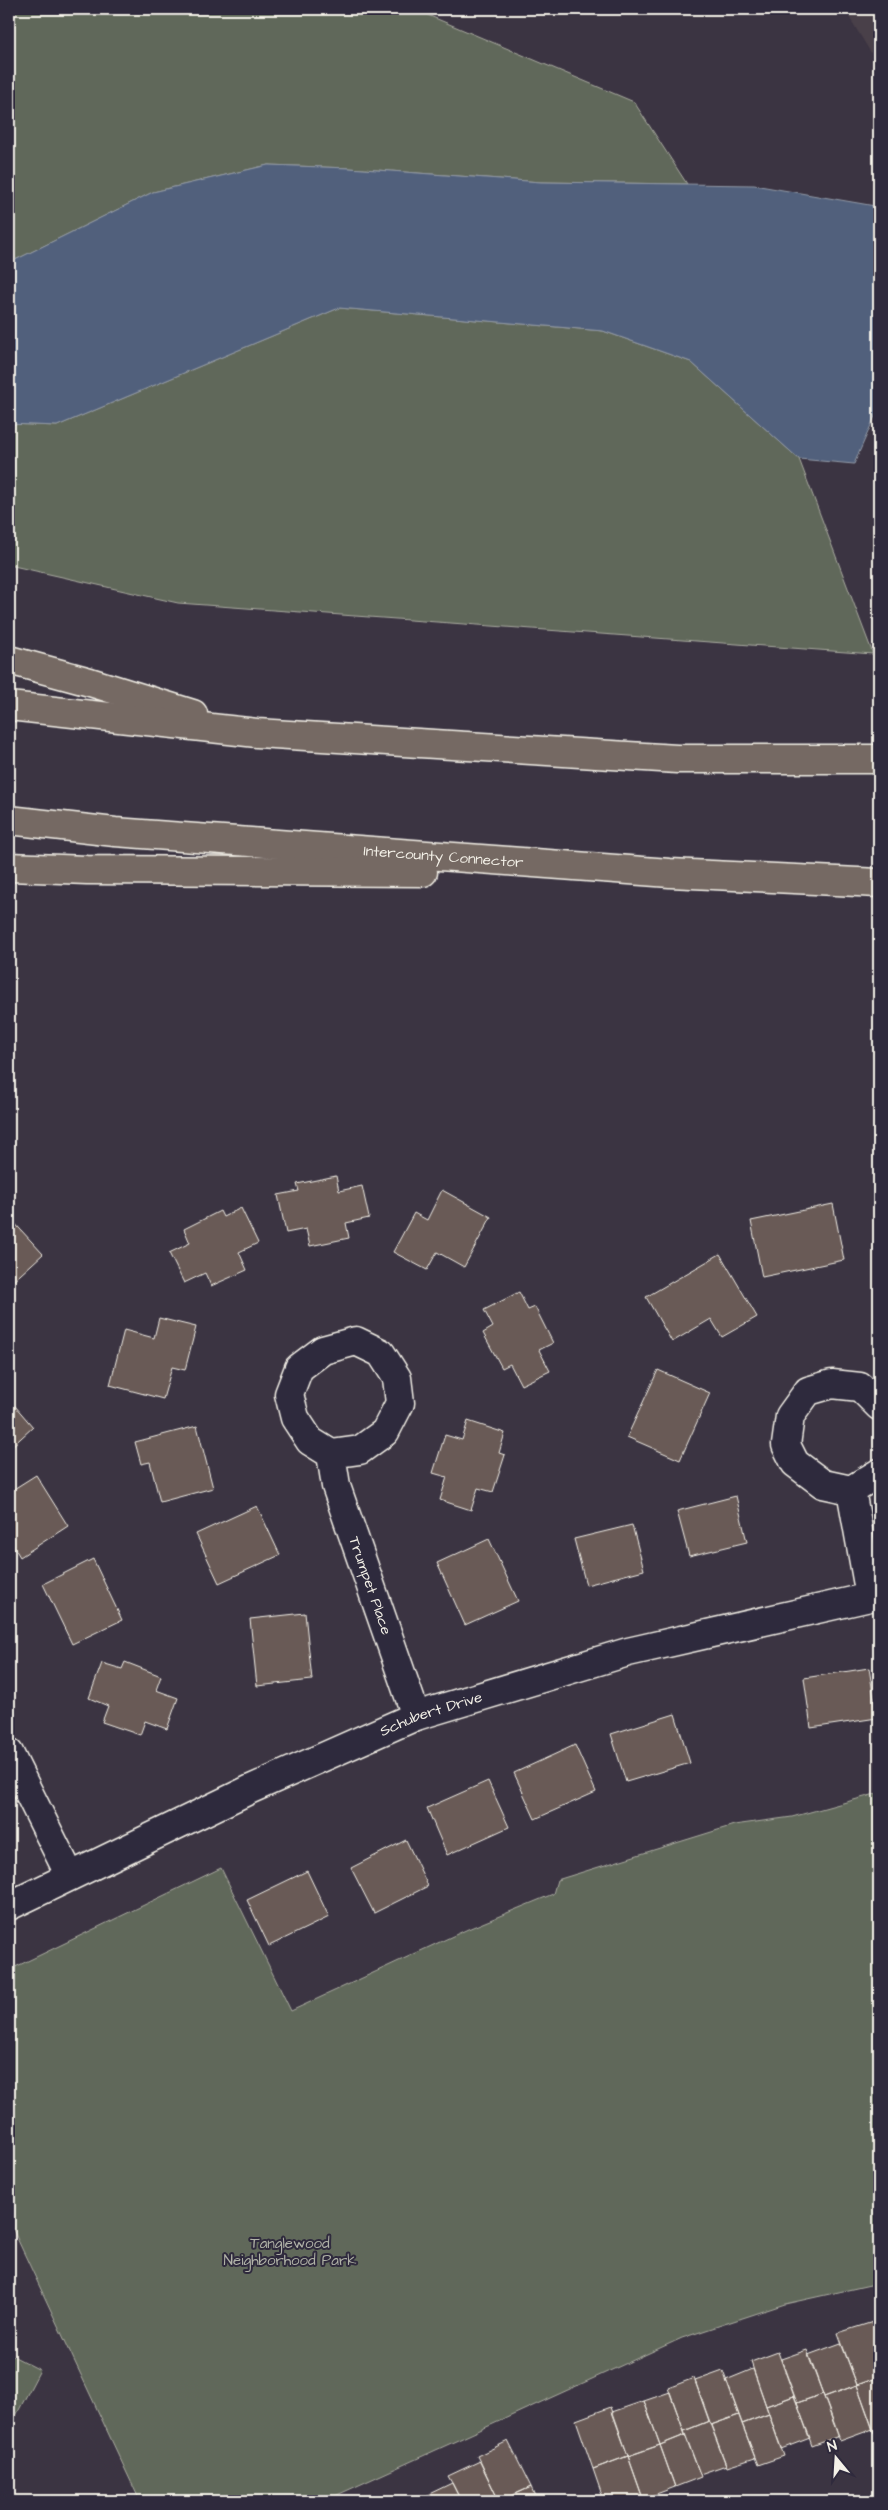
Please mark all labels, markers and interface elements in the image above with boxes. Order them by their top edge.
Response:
street label: Intercounty Connector [363,840,524,873]
street label: Trumpet Place [343,1534,397,1638]
street label: Schubert Drive [376,1687,485,1742]
park label: Tanglewood Neighborhood Park [224,2233,356,2272]
north arrow [810,2432,860,2482]
text: N [825,2436,840,2457]

